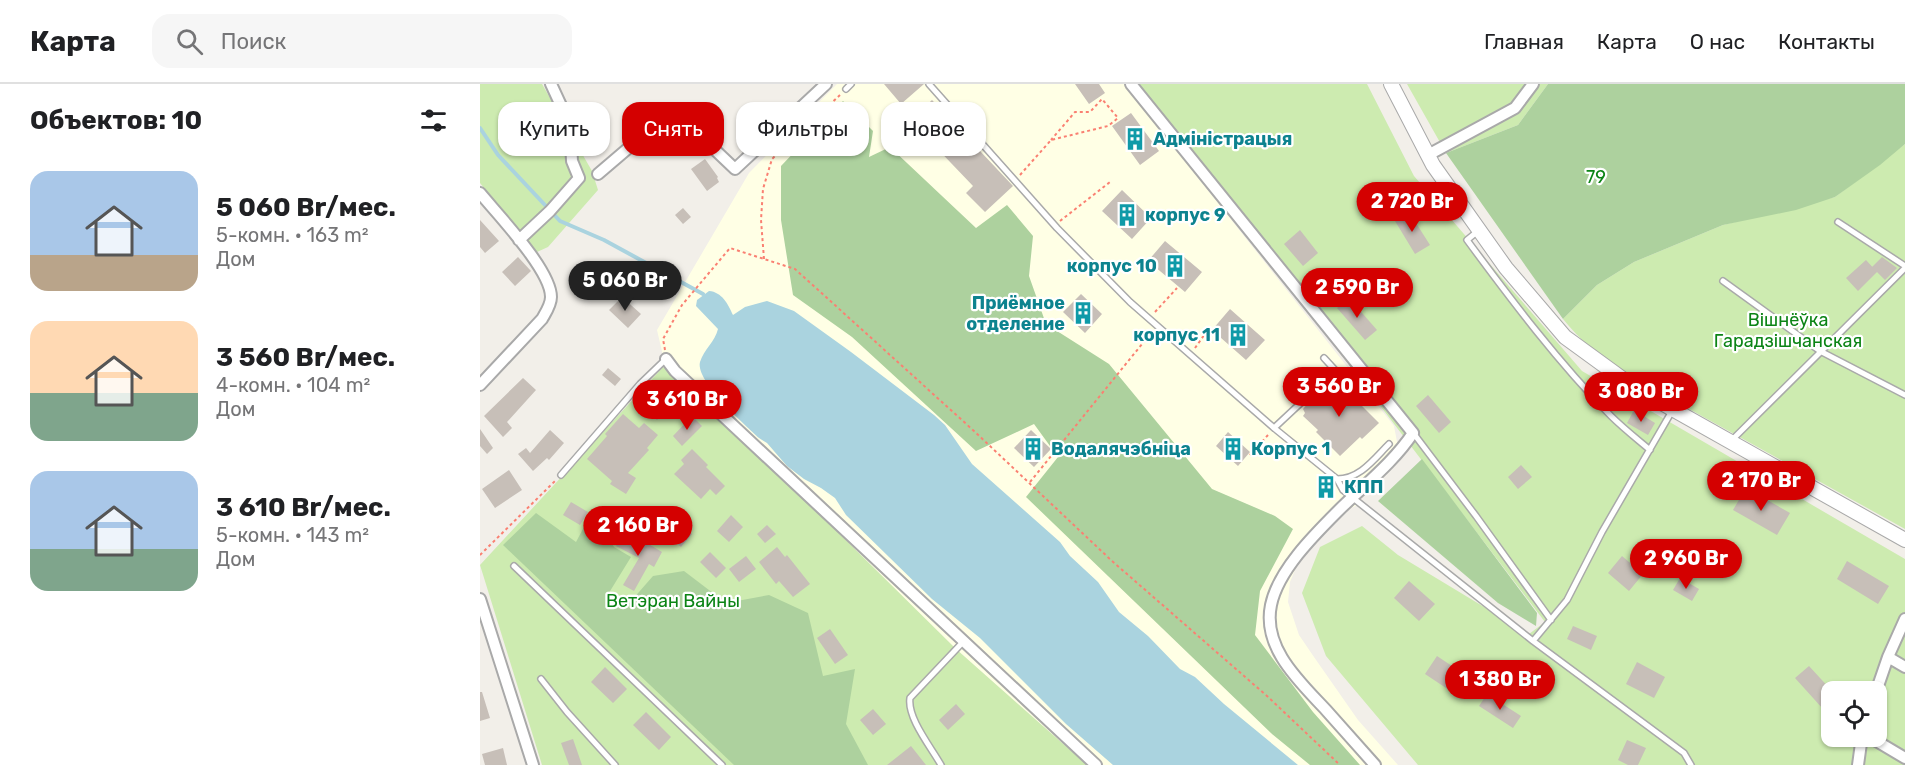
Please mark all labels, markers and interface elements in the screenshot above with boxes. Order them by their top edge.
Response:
search box [152,14,572,68]
text: Карта [30,25,116,58]
icon: search [173,25,206,58]
text: Поиск [221,28,286,55]
text: Главная [1484,29,1564,54]
text: Карта [1597,29,1657,54]
text: О нас [1690,29,1745,54]
text: Контакты [1778,29,1875,54]
chip: Купить [498,102,610,156]
chip: Снять [622,102,724,156]
chip: Фильтры [736,102,869,156]
chip: Новое [881,102,986,156]
icon: filters [417,104,450,137]
text: Объектов: 10 [30,105,202,136]
building icon: Адміністрацыя [1122,126,1148,152]
place label: Адміністрацыя [1153,128,1292,150]
park label: 79 [1586,166,1606,188]
pin: 2 720 Br [1350,182,1474,233]
text: 2 720 Br [1371,189,1453,213]
text: 5 060 Br/мес. [216,192,396,223]
icon: home [78,195,150,267]
building icon: корпус 9 [1114,202,1140,228]
place label: корпус 9 [1145,204,1226,226]
text: 5-комн. · 163 m² [216,223,369,247]
text: Дом [216,247,255,271]
building icon: корпус 10 [1162,253,1188,279]
place label: корпус 10 [1067,255,1157,277]
pin: 5 060 Br [563,261,687,312]
text: 5 060 Br [583,268,667,292]
pin: 2 590 Br [1295,268,1419,319]
text: 2 590 Br [1315,275,1399,299]
place label: Приёмное отделение [966,292,1065,335]
building icon: Приёмное отделение [1070,300,1096,326]
park label: Вішнёўка Гарадзішчанская [1714,309,1862,352]
building icon: корпус 11 [1225,322,1251,348]
place label: корпус 11 [1133,324,1220,346]
text: 3 560 Br/мес. [216,342,395,373]
icon: home [78,345,150,417]
pin: 3 560 Br [1277,367,1401,418]
pin: 3 080 Br [1579,372,1703,423]
text: 4-комн. · 104 m² [216,373,370,397]
text: 3 560 Br [1297,374,1381,398]
text: 3 080 Br [1598,379,1684,403]
pin: 3 610 Br [625,380,749,431]
text: 3 610 Br [647,387,728,411]
text: Дом [216,397,255,421]
building icon: Водалячэбніца [1020,436,1046,462]
building icon: Корпус 1 [1220,436,1246,462]
place label: Водалячэбніца [1051,438,1191,460]
place label: Корпус 1 [1251,438,1331,460]
pin: 2 170 Br [1699,461,1823,512]
text: 2 170 Br [1721,468,1801,492]
building icon: КПП [1313,474,1339,500]
place label: КПП [1344,476,1383,498]
text: 3 610 Br/мес. [216,492,391,523]
icon: home [78,495,150,567]
pin: 2 160 Br [576,506,700,557]
text: 2 160 Br [597,513,679,537]
text: 5-комн. · 143 m² [216,523,369,547]
pin: 2 960 Br [1624,539,1748,590]
text: 2 960 Br [1644,546,1728,570]
text: Дом [216,547,255,571]
park label: Ветэран Вайны [606,590,740,612]
pin: 1 380 Br [1438,660,1562,711]
text: 1 380 Br [1459,667,1541,691]
map controls [1821,681,1887,747]
button: locate [1821,681,1887,747]

